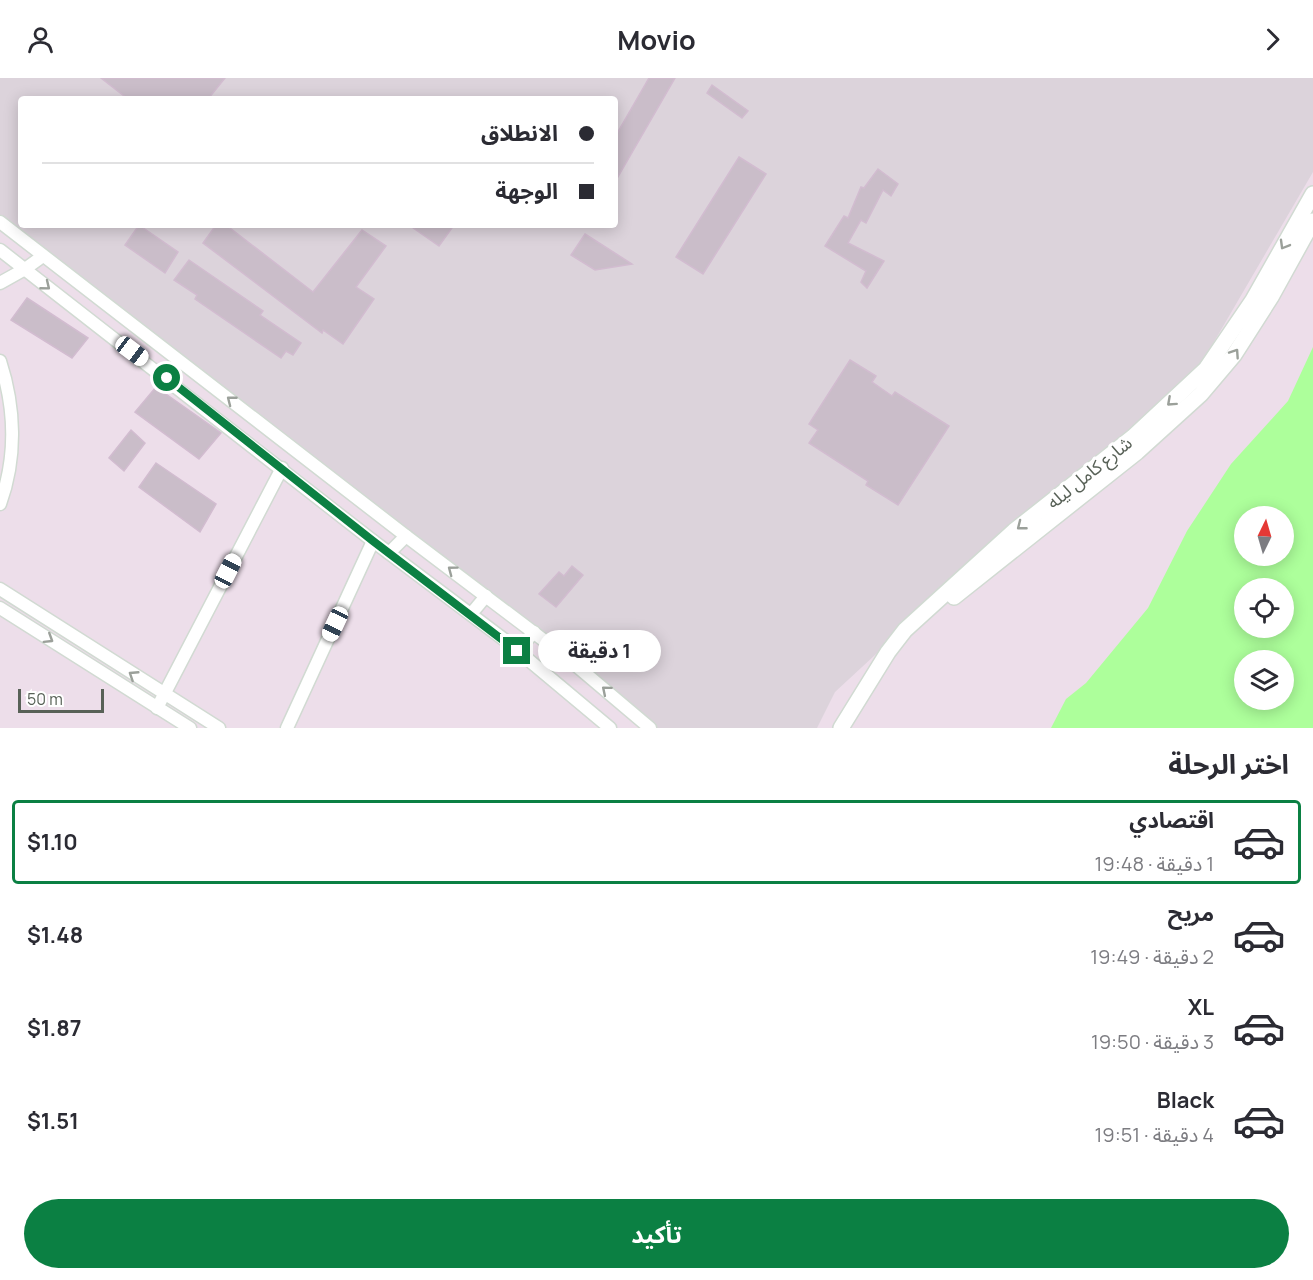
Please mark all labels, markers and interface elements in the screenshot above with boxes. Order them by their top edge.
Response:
text: Movio [617,21,696,58]
icon: person [24,23,57,56]
icon: forward [1256,23,1289,56]
text: الانطلاق [481,118,558,148]
text: الوجهة [495,176,558,206]
one-way arrow [1280,239,1291,249]
one-way arrow [40,279,51,290]
car [112,333,152,369]
one-way arrow [1228,348,1239,359]
route start [153,364,180,391]
one-way arrow [1167,395,1178,406]
one-way arrow [227,397,238,408]
street label: شارع كامل ليله [1041,430,1138,516]
north arrow [1234,506,1294,566]
map controls [1234,506,1294,710]
one-way arrow [1016,519,1027,530]
car [212,551,244,591]
one-way arrow [447,567,458,578]
button: locate [1234,578,1294,638]
car [319,604,351,644]
callout: 1 دقيقة [538,630,661,672]
one-way arrow [43,632,53,644]
route end [503,637,530,664]
text: 1 دقيقة [568,637,631,664]
button: layers [1234,650,1294,710]
one-way arrow [129,671,140,682]
scale bar [18,686,104,714]
one-way arrow [602,686,613,697]
text: 50 m [27,688,63,710]
text: اختر الرحلة [1168,745,1289,782]
text: اقتصادي [1129,805,1214,835]
icon: car [1232,815,1286,869]
text: $1.10 [27,827,78,857]
text: 1 دقيقة · 19:48 [1095,850,1214,877]
text: مريح [1168,898,1214,928]
icon: car [1232,908,1286,962]
text: $1.48 [27,920,83,950]
text: 2 دقيقة · 19:49 [1090,943,1214,970]
text: XL [1188,992,1214,1022]
icon: car [1232,1001,1286,1055]
text: $1.87 [27,1013,81,1043]
text: 3 دقيقة · 19:50 [1091,1028,1214,1055]
text: Black [1157,1085,1214,1115]
icon: car [1232,1094,1286,1148]
text: $1.51 [27,1106,79,1136]
text: 4 دقيقة · 19:51 [1095,1121,1214,1148]
button: تأكيد [24,1199,1289,1268]

